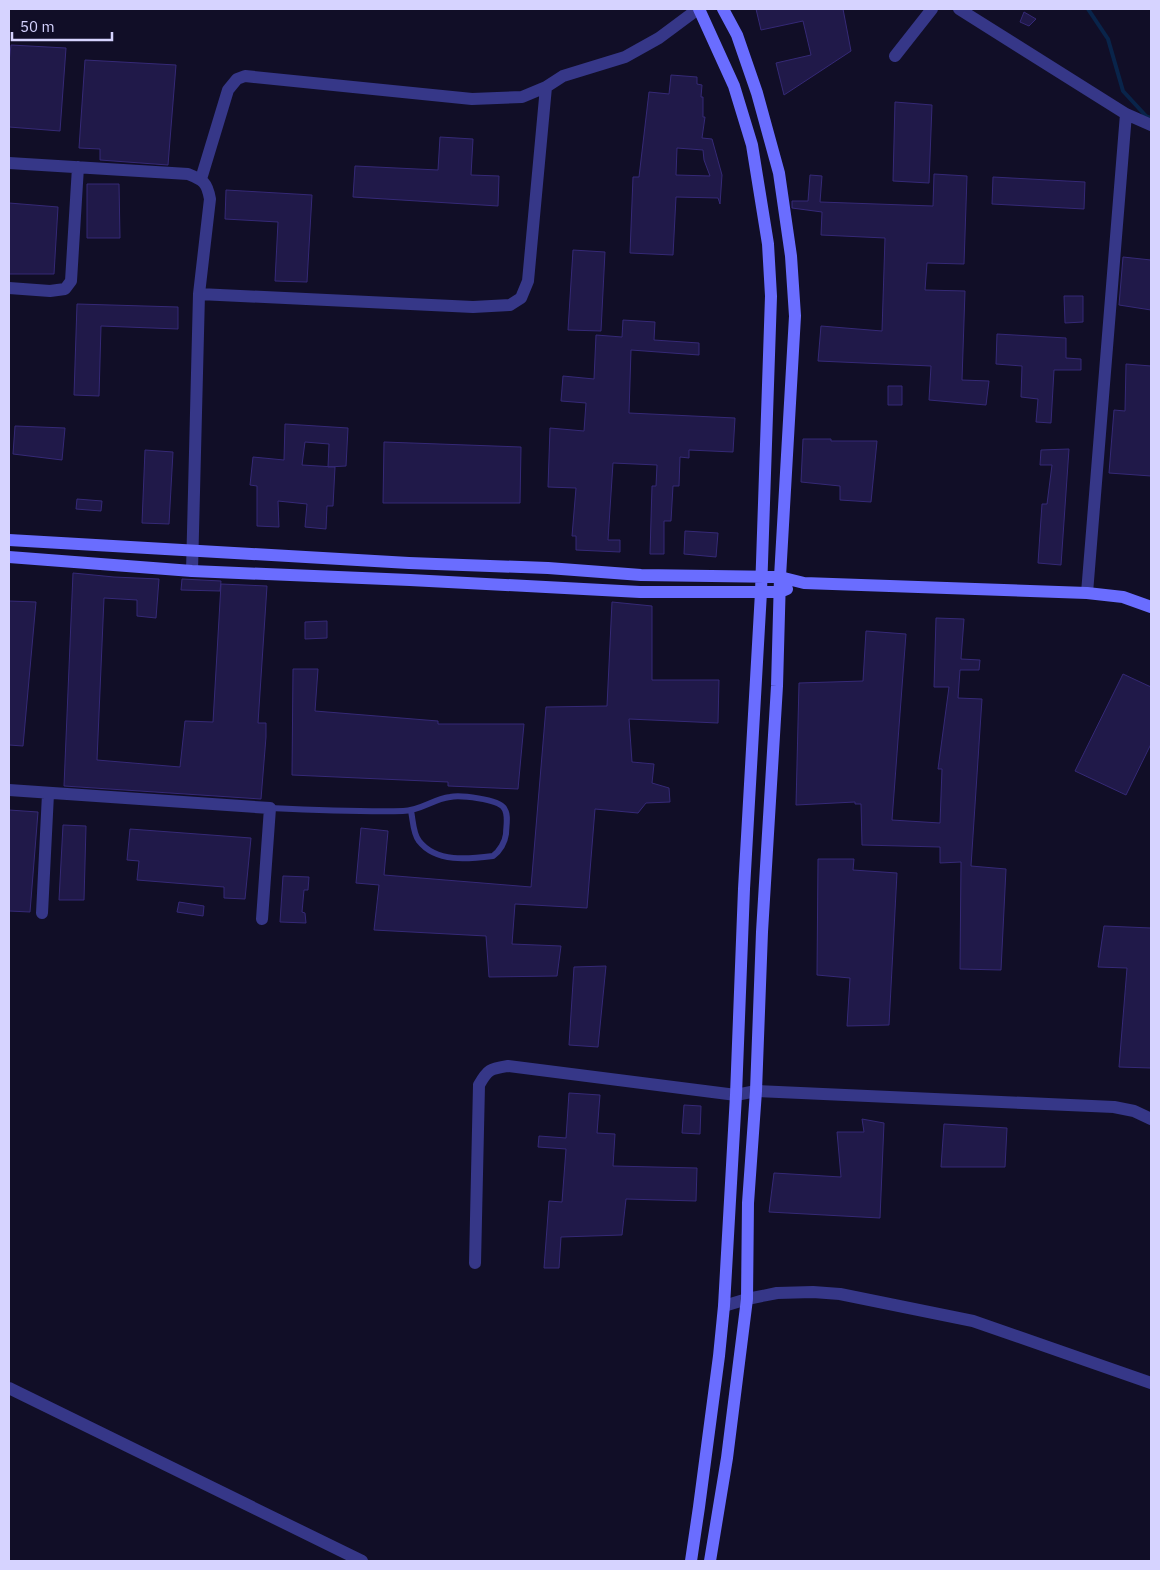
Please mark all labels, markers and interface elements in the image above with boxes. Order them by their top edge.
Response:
scale bar [12,10,112,42]
text: 50 m [20,17,55,36]

